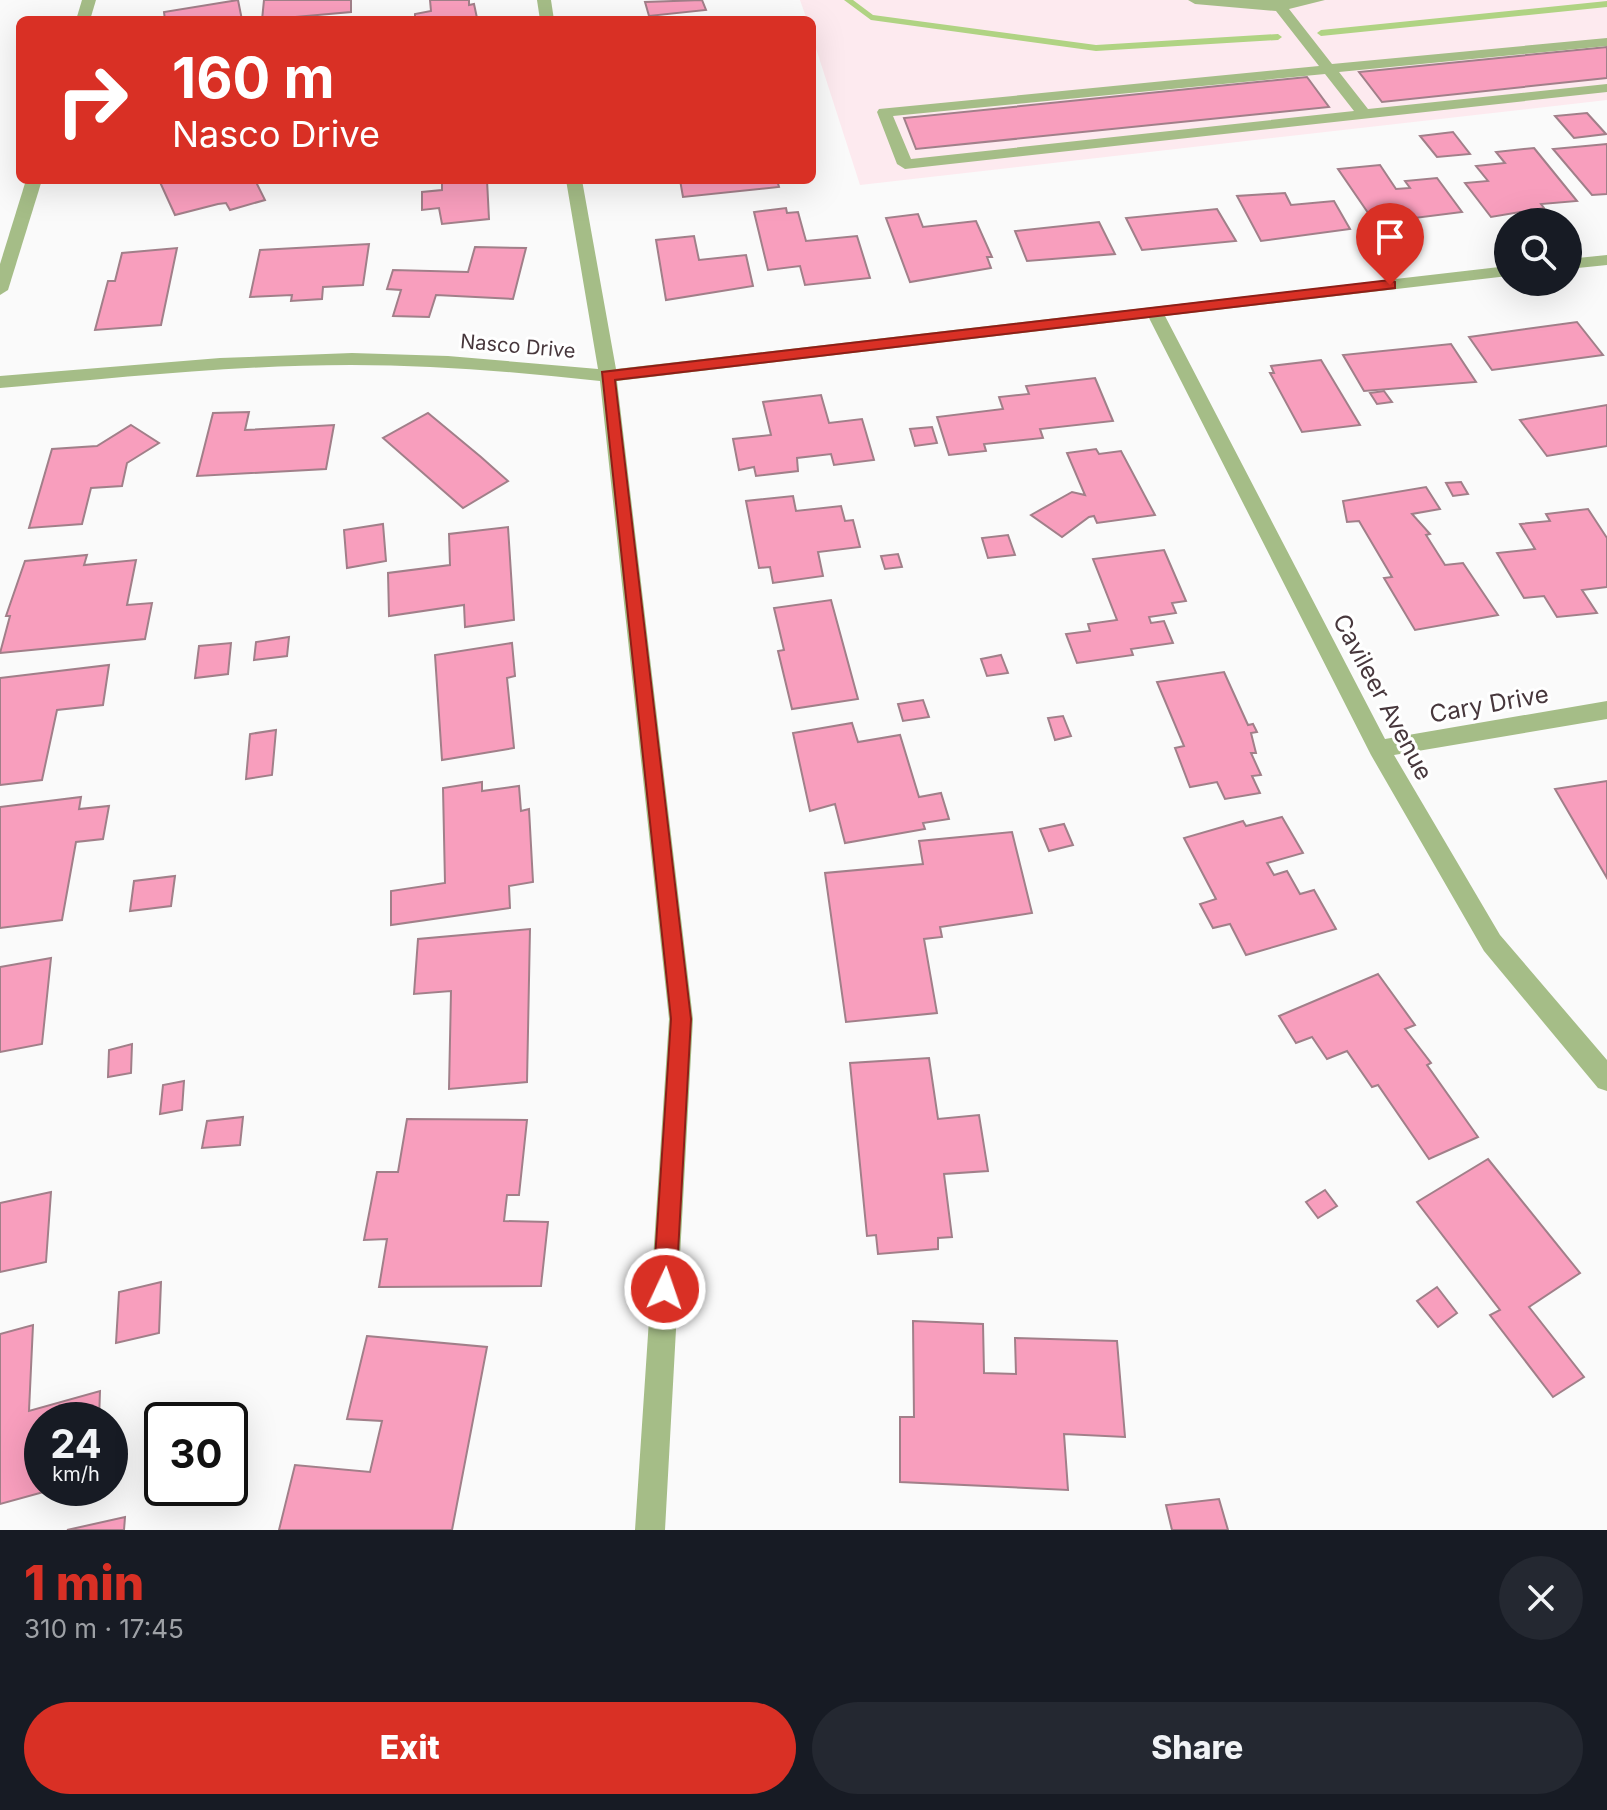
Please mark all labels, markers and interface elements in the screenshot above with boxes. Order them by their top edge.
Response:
text: 160 m [172,44,335,112]
icon: right [40,48,144,152]
text: Nasco Drive [172,112,380,156]
pin [1356,203,1424,285]
map controls [1494,208,1582,296]
button: search [1494,208,1582,296]
icon: arrive [1368,215,1412,259]
street label: Nasco Drive [459,329,577,363]
street label: Cavileer Avenue [1327,609,1439,785]
street label: Cary Drive [1427,679,1551,729]
position arrow [623,1247,707,1331]
speed limit sign: 30 [144,1402,248,1506]
text: 24 [50,1419,102,1468]
text: km/h [52,1462,100,1486]
text: 1 min [24,1553,144,1612]
button: close [1499,1556,1583,1640]
text: 310 m · 17:45 [24,1613,184,1644]
button: Exit [24,1702,796,1794]
button: Share [812,1702,1583,1794]

